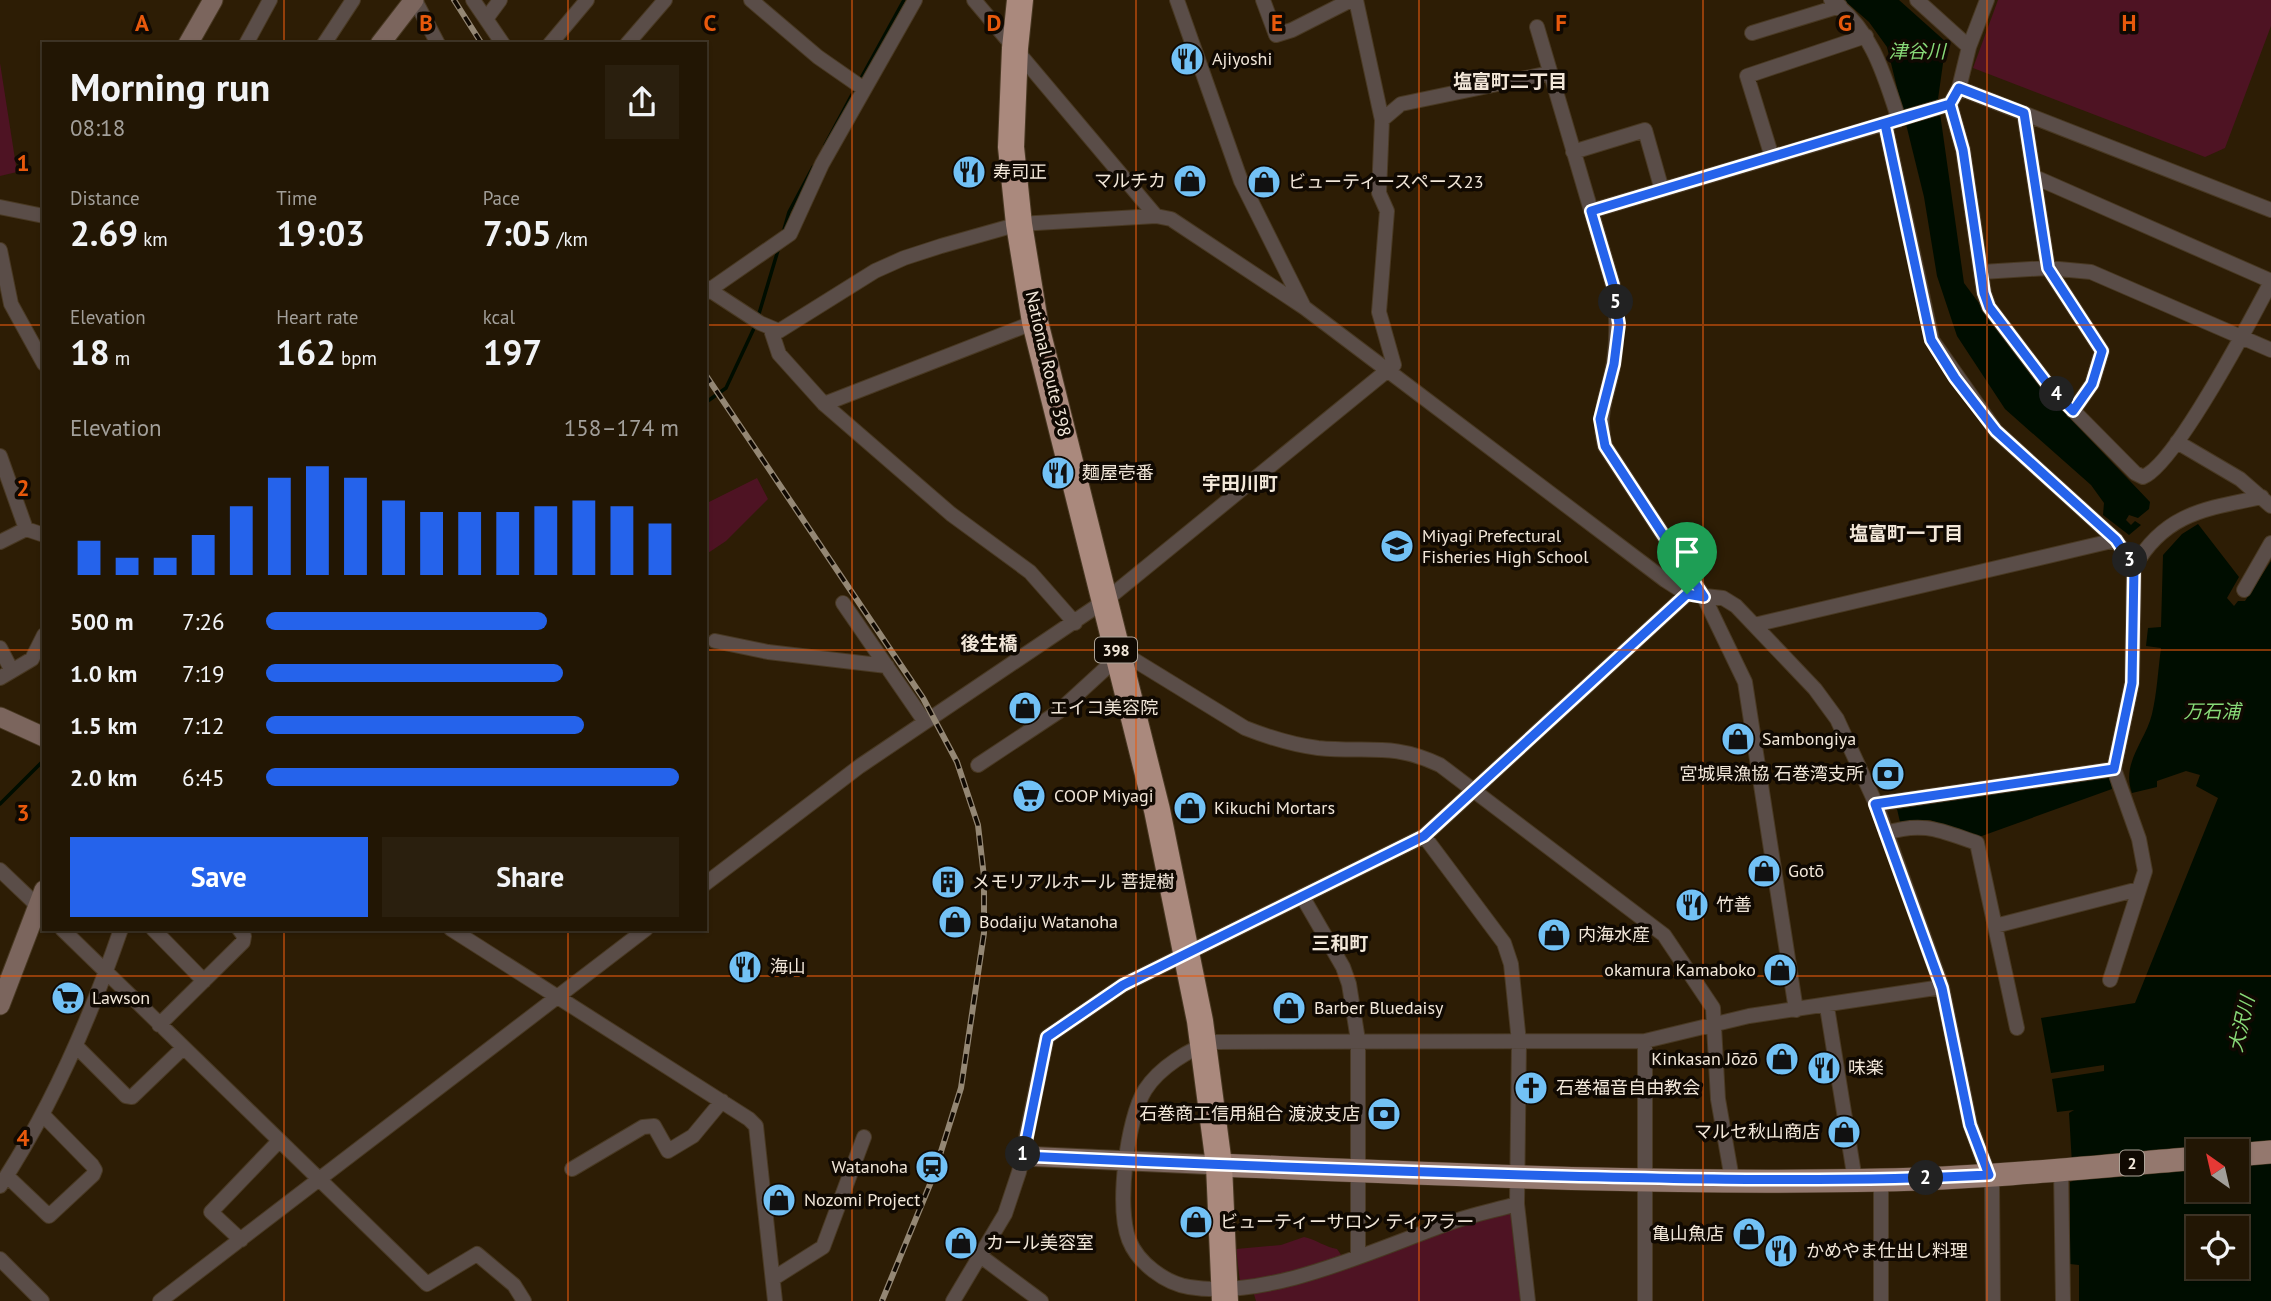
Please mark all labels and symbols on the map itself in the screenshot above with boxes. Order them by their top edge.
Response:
text: A [135,8,149,37]
text: B [419,8,433,37]
text: C [704,8,717,37]
text: D [987,8,1001,37]
text: E [1271,8,1283,37]
text: F [1555,8,1567,37]
text: G [1838,8,1852,37]
text: H [2122,8,2136,37]
water label: 津谷川 [1888,39,1947,63]
restaurant icon: Ajiyoshi [1168,40,1206,78]
place label: Ajiyoshi [1212,47,1272,70]
district label: 塩富町二丁目 [1453,69,1567,93]
text: 1 [16,148,30,177]
restaurant icon: 寿司正 [950,153,988,191]
place label: 寿司正 [993,160,1047,183]
shop icon: マルチカ [1171,162,1209,200]
shop icon: ビューティースペース23 [1245,163,1283,201]
place label: マルチカ [1094,169,1166,192]
place label: ビューティースペース23 [1288,170,1483,193]
pin: 5 [1598,284,1634,320]
street label: National Route 398 [1021,289,1076,439]
pin: 4 [2039,376,2074,412]
restaurant icon: 麺屋壱番 [1039,454,1077,492]
place label: 麺屋壱番 [1082,461,1154,484]
district label: 宇田川町 [1202,471,1278,495]
text: 2 [16,473,30,502]
district label: 塩富町一丁目 [1849,521,1963,545]
pin [1657,522,1717,594]
place label: Miyagi Prefectural Fisheries High School [1422,524,1589,568]
school or university icon: Miyagi Prefectural Fisheries High School [1378,527,1416,565]
pin: 3 [2112,542,2148,578]
district label: 後生橋 [960,631,1018,655]
road number: 398 [1095,638,1137,663]
shop icon: エイコ美容院 [1006,689,1044,727]
place label: エイコ美容院 [1050,696,1158,719]
water label: 万石浦 [2183,699,2243,723]
shop icon: Sambongiya [1719,720,1757,758]
place label: Sambongiya [1762,727,1856,750]
bank icon: 宮城県漁協 石巻湾支所 [1869,755,1907,793]
place label: 宮城県漁協 石巻湾支所 [1679,762,1864,785]
supermarket icon: COOP Miyagi [1010,777,1048,815]
place label: COOP Miyagi [1054,784,1153,807]
shop icon: Kikuchi Mortars [1171,789,1209,827]
place label: Kikuchi Mortars [1214,796,1335,819]
text: 3 [16,798,30,827]
shop icon: Gotō [1745,852,1783,890]
place label: Gotō [1788,859,1824,882]
building icon: メモリアルホール 菩提樹 [929,863,967,901]
place label: メモリアルホール 菩提樹 [972,870,1175,893]
restaurant icon: 竹善 [1673,886,1711,924]
place label: 竹善 [1716,893,1752,916]
shop icon: Bodaiju Watanoha [936,903,974,941]
place label: Bodaiju Watanoha [979,910,1118,933]
shop icon: 内海水産 [1535,916,1573,954]
place label: 内海水産 [1578,923,1650,946]
district label: 三和町 [1311,931,1369,955]
restaurant icon: 海山 [726,948,764,986]
shop icon: okamura Kamaboko [1761,951,1799,989]
place label: 海山 [770,955,806,978]
place label: okamura Kamaboko [1604,958,1756,981]
supermarket icon: Lawson [49,979,87,1017]
place label: Lawson [92,986,150,1009]
shop icon: Barber Bluedaisy [1270,989,1308,1027]
water label: 大沢川 [2223,992,2260,1054]
place label: Barber Bluedaisy [1314,996,1444,1019]
shop icon: Kinkasan Jōzō [1763,1040,1801,1078]
place label: Kinkasan Jōzō [1651,1047,1758,1070]
restaurant icon: 味楽 [1805,1049,1843,1087]
place label: 味楽 [1848,1056,1884,1079]
church icon: 石巻福音自由教会 [1512,1069,1550,1107]
place label: 石巻福音自由教会 [1556,1076,1700,1099]
bank icon: 石巻商工信用組合 渡波支店 [1365,1095,1403,1133]
place label: 石巻商工信用組合 渡波支店 [1139,1102,1360,1125]
shop icon: マルセ秋山商店 [1825,1113,1863,1151]
place label: マルセ秋山商店 [1694,1120,1820,1143]
text: 4 [16,1123,30,1152]
pin: 1 [1006,1136,1040,1172]
north arrow [2186,1139,2249,1202]
station icon: Watanoha [913,1148,951,1186]
road number: 2 [2120,1150,2144,1176]
place label: Watanoha [832,1155,908,1178]
pin: 2 [1909,1160,1944,1196]
shop icon: Nozomi Project [760,1181,798,1219]
place label: Nozomi Project [804,1188,920,1211]
shop icon: ビューティーサロン ティアラー [1177,1203,1215,1241]
place label: ビューティーサロン ティアラー [1220,1210,1474,1233]
shop icon: 亀山魚店 [1730,1215,1768,1253]
place label: 亀山魚店 [1652,1222,1724,1245]
shop icon: カール美容室 [942,1224,980,1262]
place label: カール美容室 [986,1231,1094,1254]
restaurant icon: かめやま仕出し料理 [1762,1232,1800,1270]
place label: かめやま仕出し料理 [1806,1239,1968,1262]

